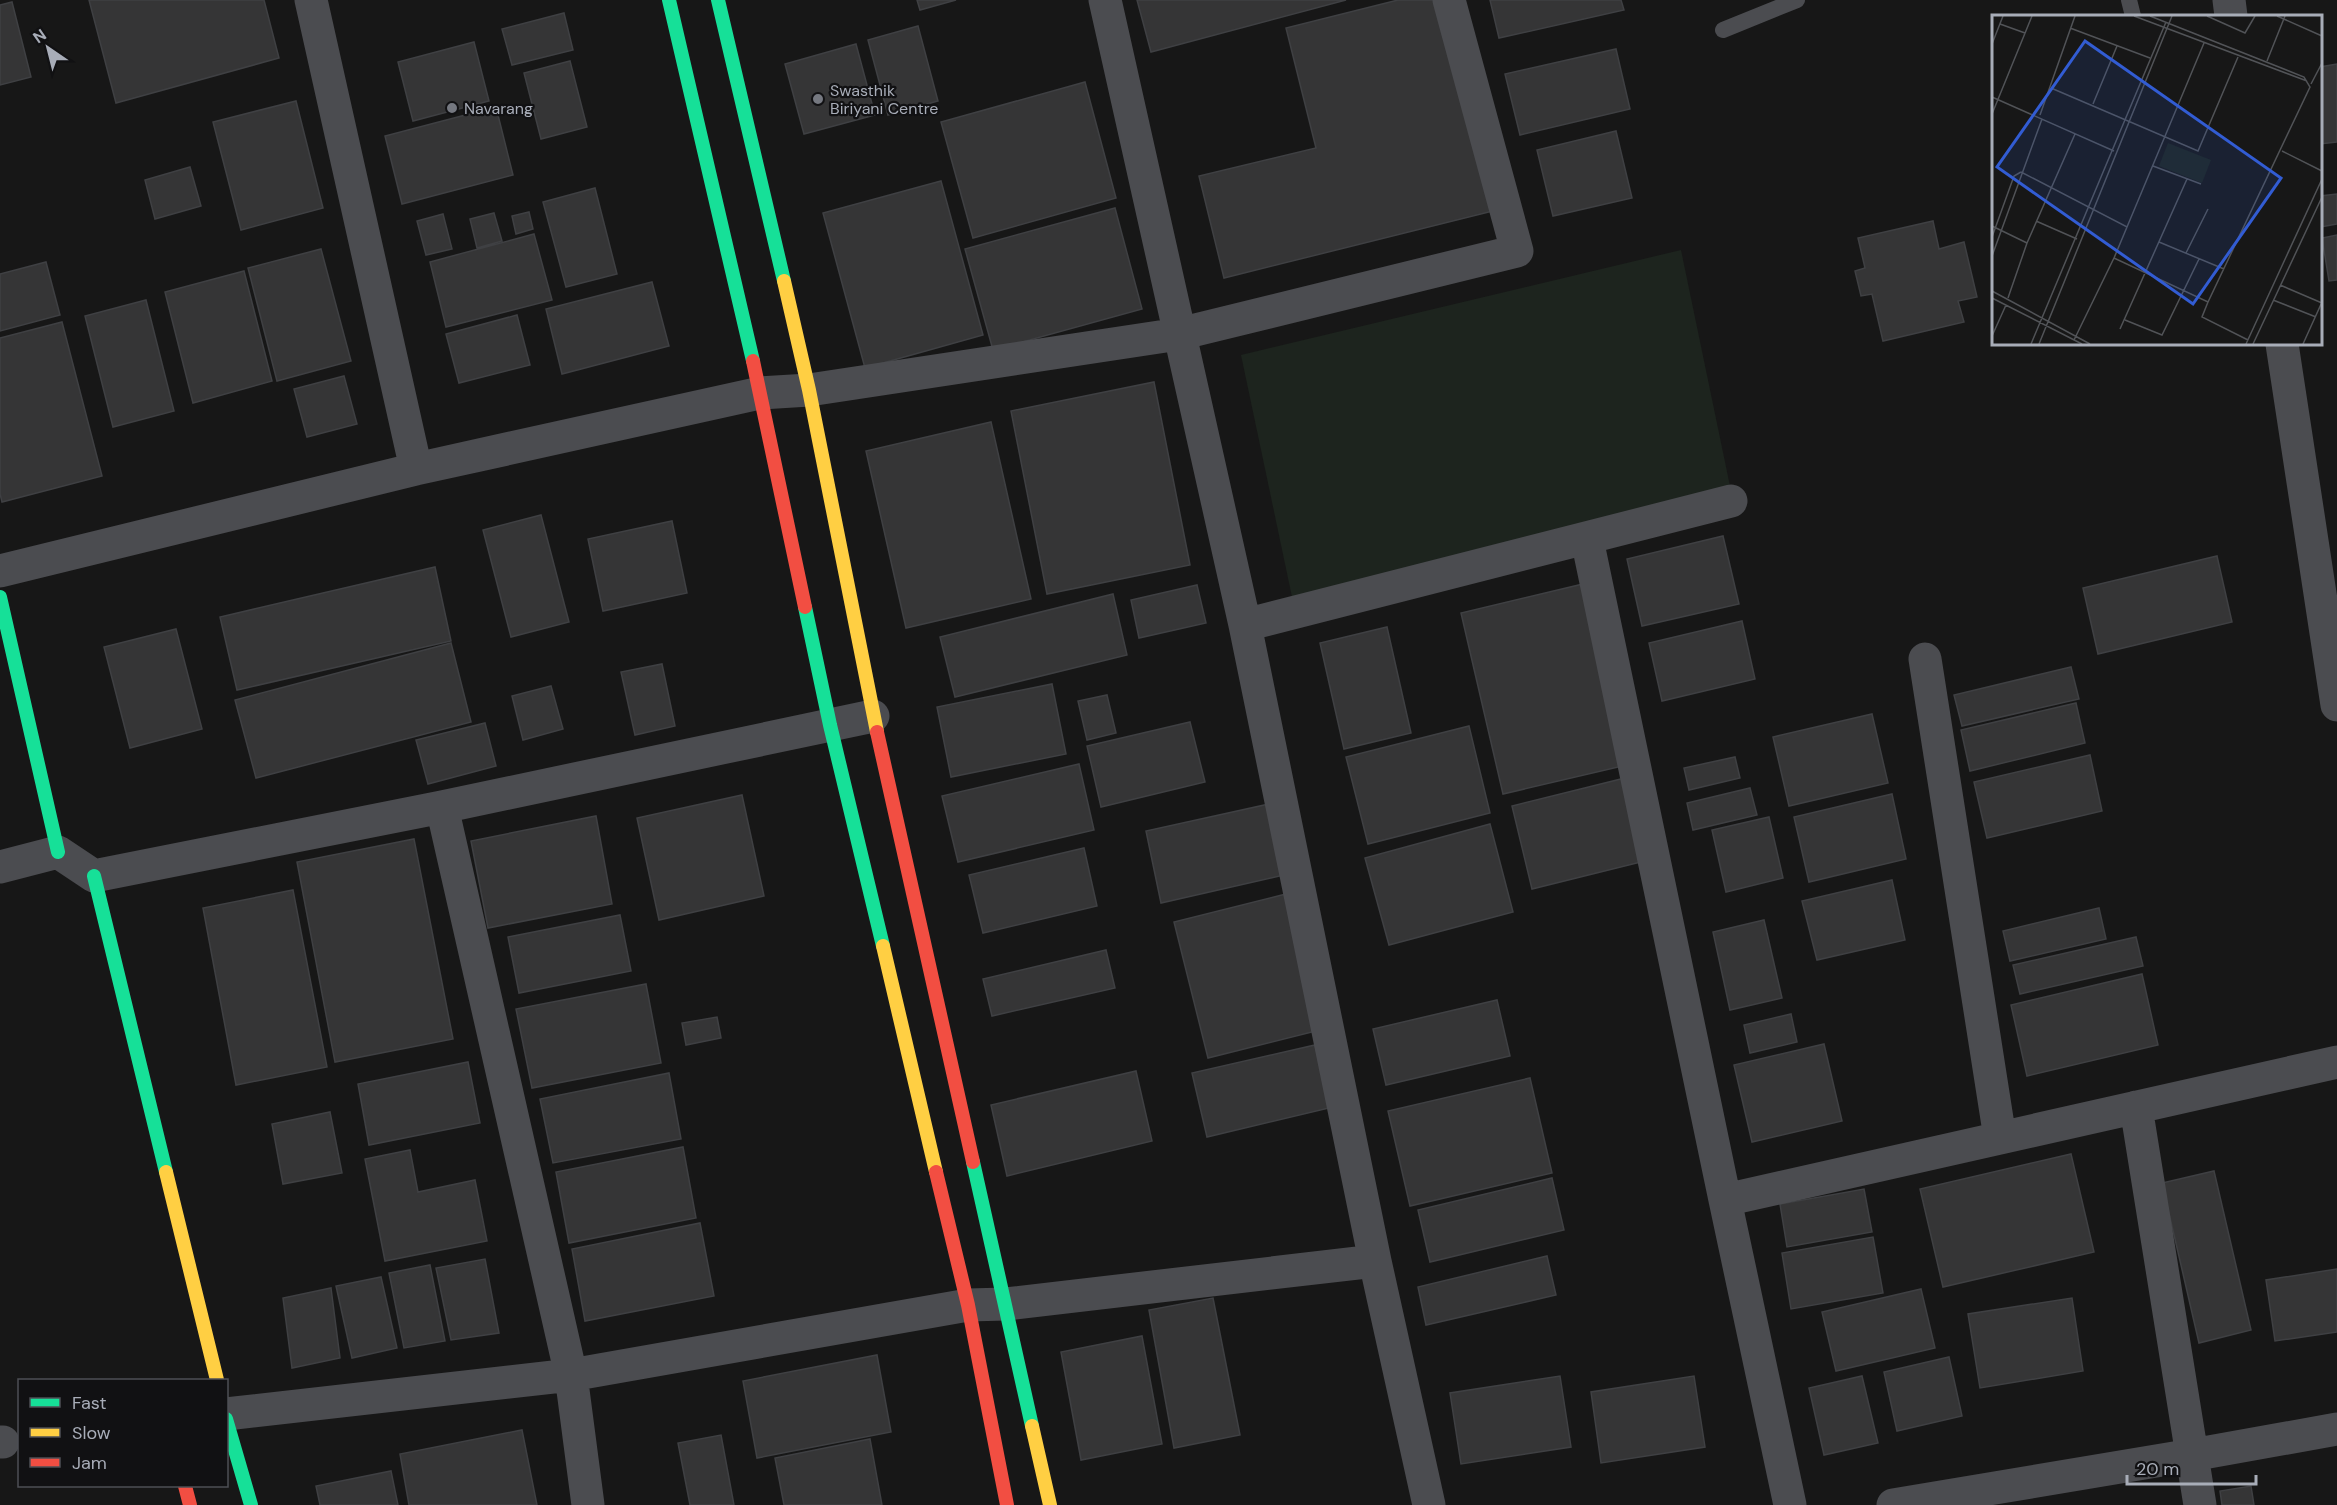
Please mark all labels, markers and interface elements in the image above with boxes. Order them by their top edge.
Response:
inset map [1992,15,2322,345]
north arrow [18,18,78,78]
text: N [29,24,50,48]
place label: Swasthik Biriyani Centre [830,80,938,119]
marker: Swasthik Biriyani Centre [811,92,825,106]
place label: Navarang [464,98,533,119]
marker: Navarang [445,101,459,115]
legend [18,1379,228,1487]
text: Fast [72,1391,107,1415]
text: Slow [72,1421,111,1445]
scale bar [2127,1448,2256,1486]
text: Jam [72,1451,107,1475]
text: 20 m [2136,1457,2179,1481]

